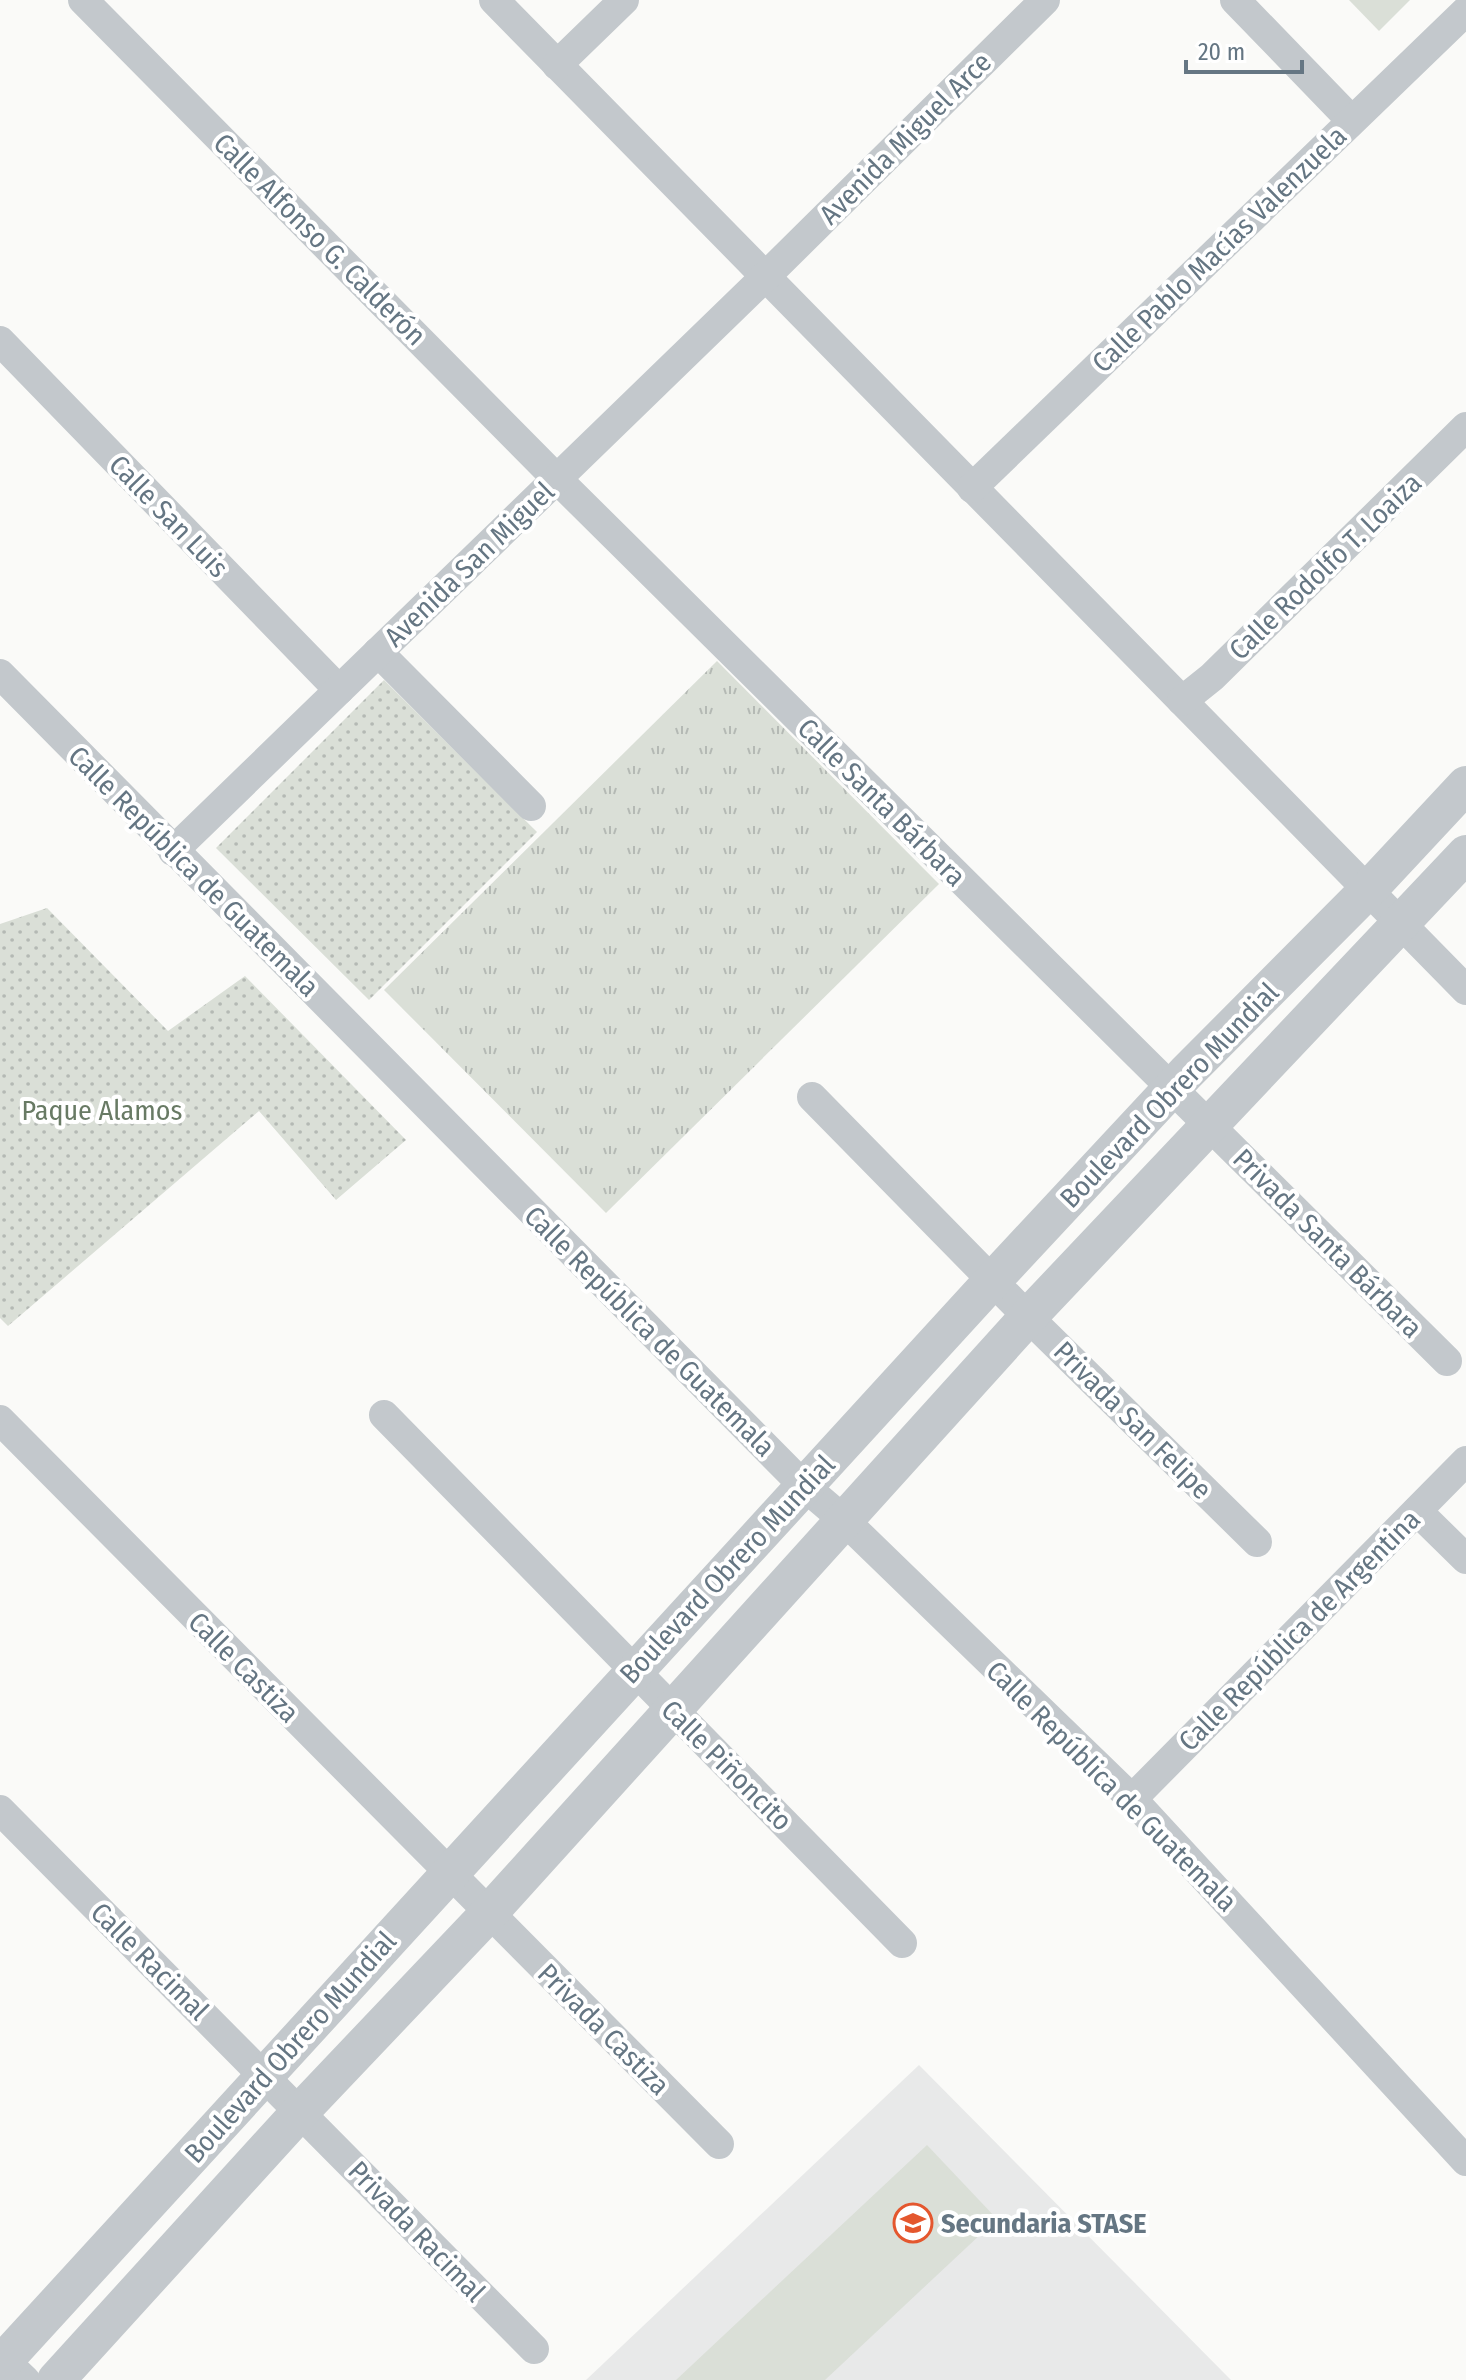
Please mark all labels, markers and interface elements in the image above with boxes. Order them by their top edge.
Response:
scale bar [1186,24,1302,74]
text: 20 m [1198,38,1245,66]
street label: Avenida Miguel Arce [813,46,998,231]
street label: Calle Pablo Macías Valenzuela [1086,119,1353,379]
street label: Calle Alfonso G. Calderón [207,127,432,352]
street label: Calle San Luis [102,448,235,584]
street label: Calle Rodolfo T. Loaiza [1223,466,1428,666]
street label: Avenida San Miguel [378,475,561,654]
street label: Calle Santa Bárbara [791,712,972,893]
street label: Calle República de Guatemala [62,739,326,1003]
street label: Boulevard Obrero Mundial [1053,976,1285,1215]
park label: Paque Alamos [22,1094,182,1127]
street label: Privada Santa Bárbara [1226,1142,1429,1345]
street label: Calle República de Guatemala [518,1199,782,1463]
street label: Privada San Felipe [1047,1335,1218,1506]
street label: Boulevard Obrero Mundial [613,1448,842,1690]
street label: Calle República de Argentina [1172,1503,1427,1758]
street label: Calle Castiza [182,1605,306,1729]
street label: Calle República de Guatemala [980,1654,1244,1918]
street label: Calle Piñoncito [655,1693,799,1837]
street label: Calle Racimal [84,1896,215,2027]
street label: Boulevard Obrero Mundial [178,1925,403,2170]
street label: Privada Castiza [531,1957,676,2102]
street label: Privada Racimal [342,2154,492,2308]
school or university icon: Secundaria STASE [892,2202,934,2244]
place label: Secundaria STASE [941,2207,1147,2240]

